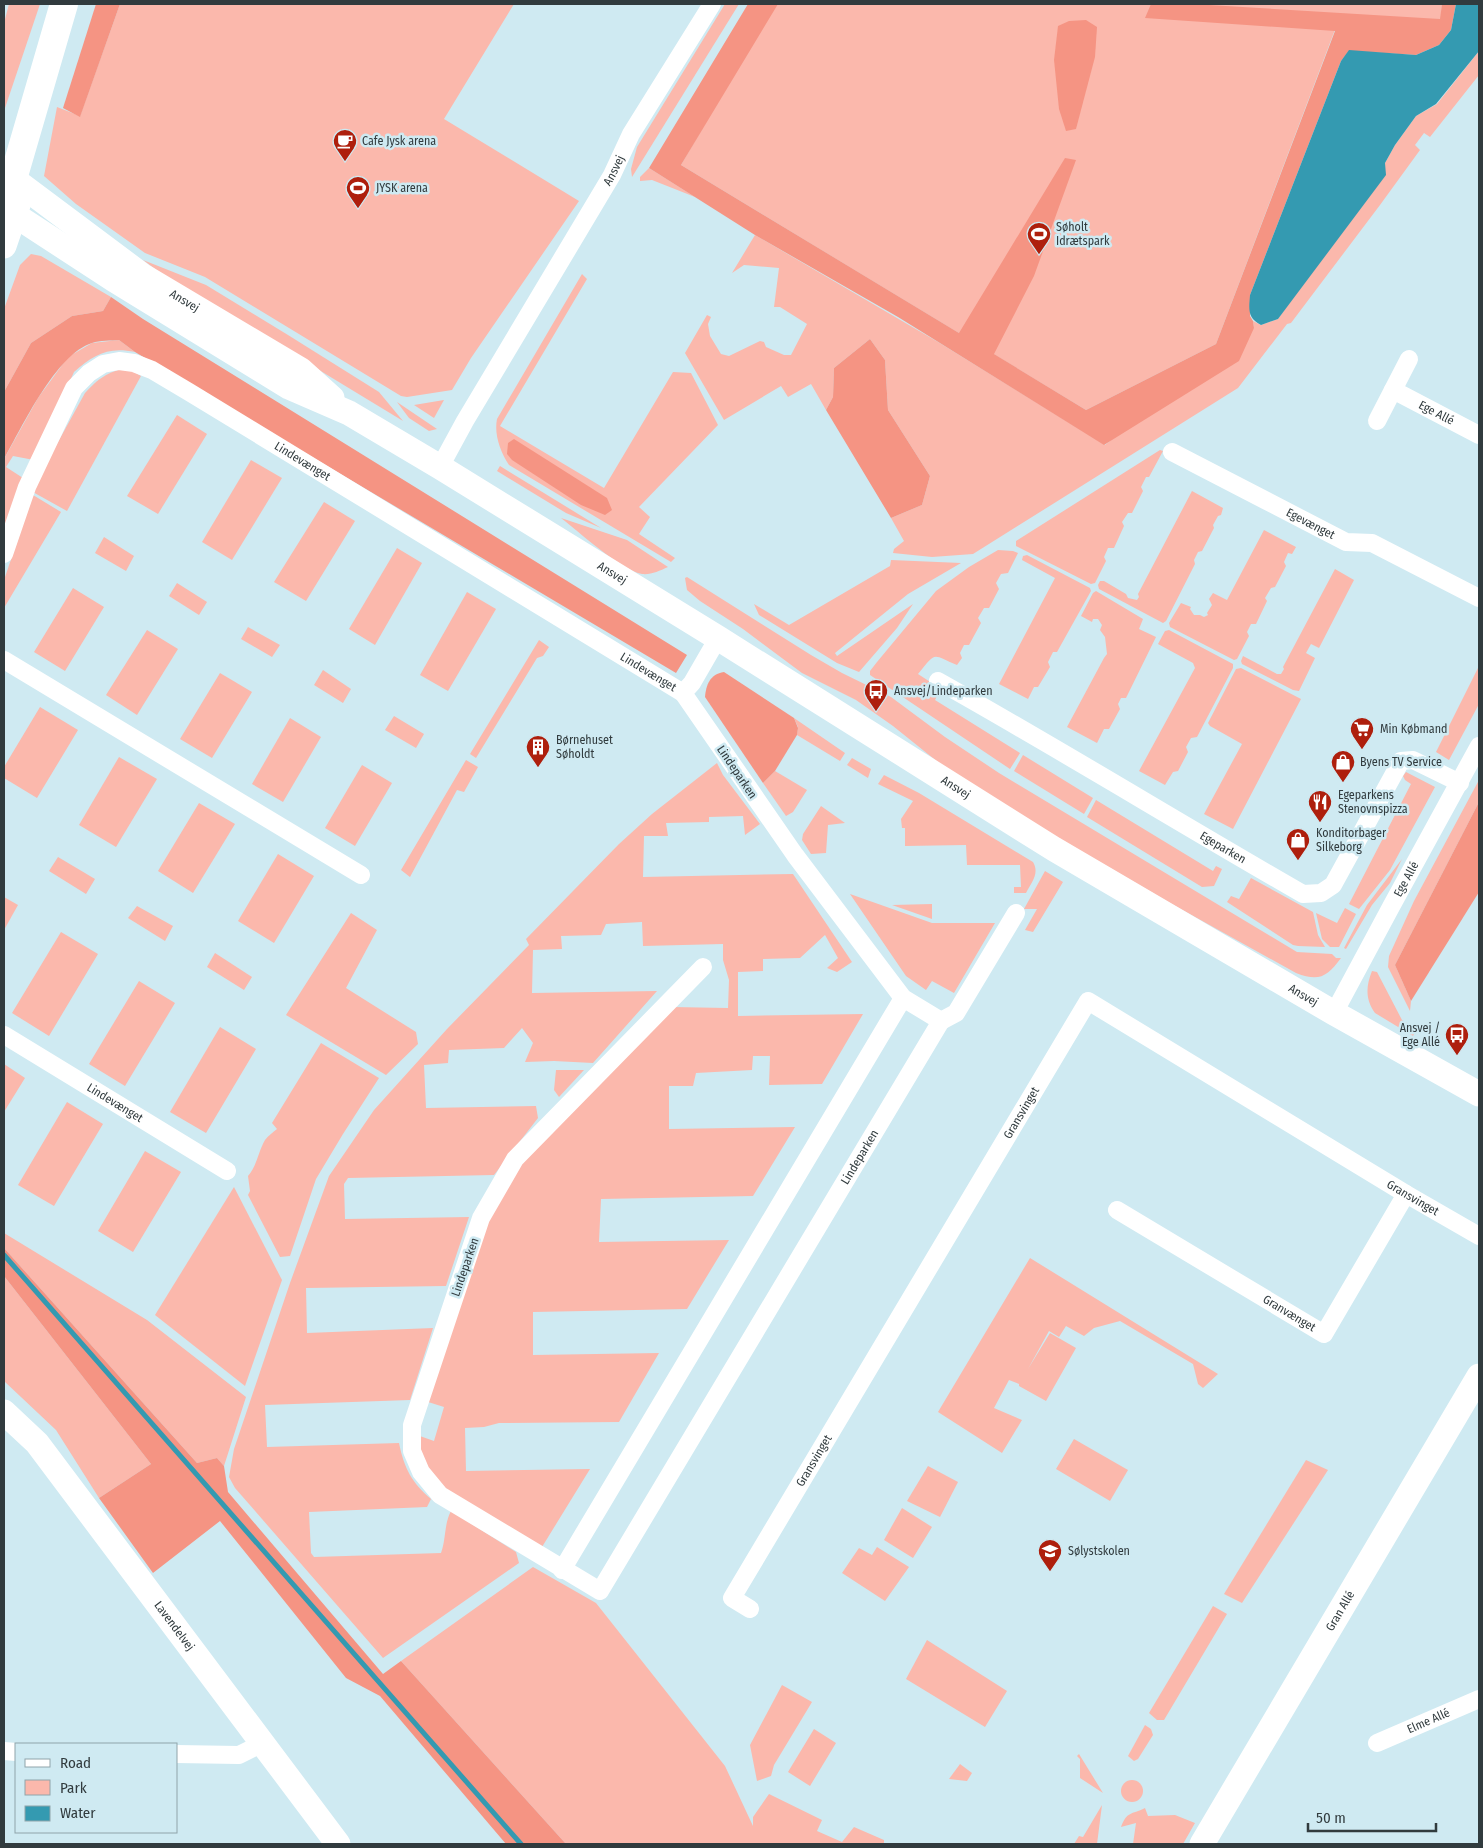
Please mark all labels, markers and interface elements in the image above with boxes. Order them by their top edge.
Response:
cafe icon: Cafe Jysk arena [332,128,358,162]
place label: Cafe Jysk arena [362,134,436,148]
street label: Ansvej [600,153,627,188]
sports icon: JYSK arena [345,175,371,209]
place label: JYSK arena [376,181,428,195]
place label: Søholt Idrætspark [1056,220,1110,248]
sports icon: Søholt Idrætspark [1026,221,1052,255]
street label: Ansvej [167,287,202,315]
street label: Ege Allé [1416,398,1457,428]
street label: Lindevænget [272,439,333,484]
street label: Egevænget [1284,505,1337,542]
street label: Ansvej [595,559,629,587]
street label: Lindevænget [618,650,679,694]
bus stop icon: Ansvej/Lindeparken [863,678,889,712]
place label: Ansvej/Lindeparken [894,684,993,698]
supermarket icon: Min Købmand [1349,716,1375,750]
place label: Min Købmand [1380,722,1447,736]
place label: Børnehuset Søholdt [556,733,613,761]
building icon: Børnehuset Søholdt [525,734,551,768]
street label: Lindeparken [714,743,760,801]
shop icon: Byens TV Service [1330,749,1356,783]
place label: Byens TV Service [1360,755,1442,769]
street label: Ansvej [939,773,973,802]
place label: Egeparkens Stenovnspizza [1338,788,1408,816]
restaurant icon: Egeparkens Stenovnspizza [1307,789,1333,823]
place label: Konditorbager Silkeborg [1316,826,1387,854]
shop icon: Konditorbager Silkeborg [1285,827,1311,861]
street label: Egeparken [1197,829,1248,866]
street label: Ege Allé [1391,859,1421,899]
street label: Ansvej [1286,981,1321,1009]
place label: Ansvej / Ege Allé [1400,1021,1440,1049]
bus stop icon: Ansvej / Ege Allé [1444,1022,1470,1056]
street label: Lindevænget [84,1080,146,1125]
street label: Gransvinget [1000,1084,1042,1141]
street label: Lindeparken [838,1127,881,1187]
street label: Gransvinget [1384,1177,1441,1218]
street label: Lindeparken [448,1236,482,1298]
street label: Granvænget [1261,1292,1318,1334]
street label: Gransvinget [793,1432,835,1489]
school or university icon: Sølystskolen [1037,1538,1063,1572]
place label: Sølystskolen [1068,1544,1130,1558]
street label: Gran Allé [1323,1588,1357,1633]
street label: Lavendelvej [151,1598,197,1653]
street label: Elme Allé [1405,1705,1452,1736]
legend [15,1743,178,1833]
text: Road [60,1754,91,1772]
text: Park [60,1779,87,1797]
scale bar [1308,1800,1436,1832]
text: Water [60,1804,96,1822]
text: 50 m [1316,1809,1346,1827]

